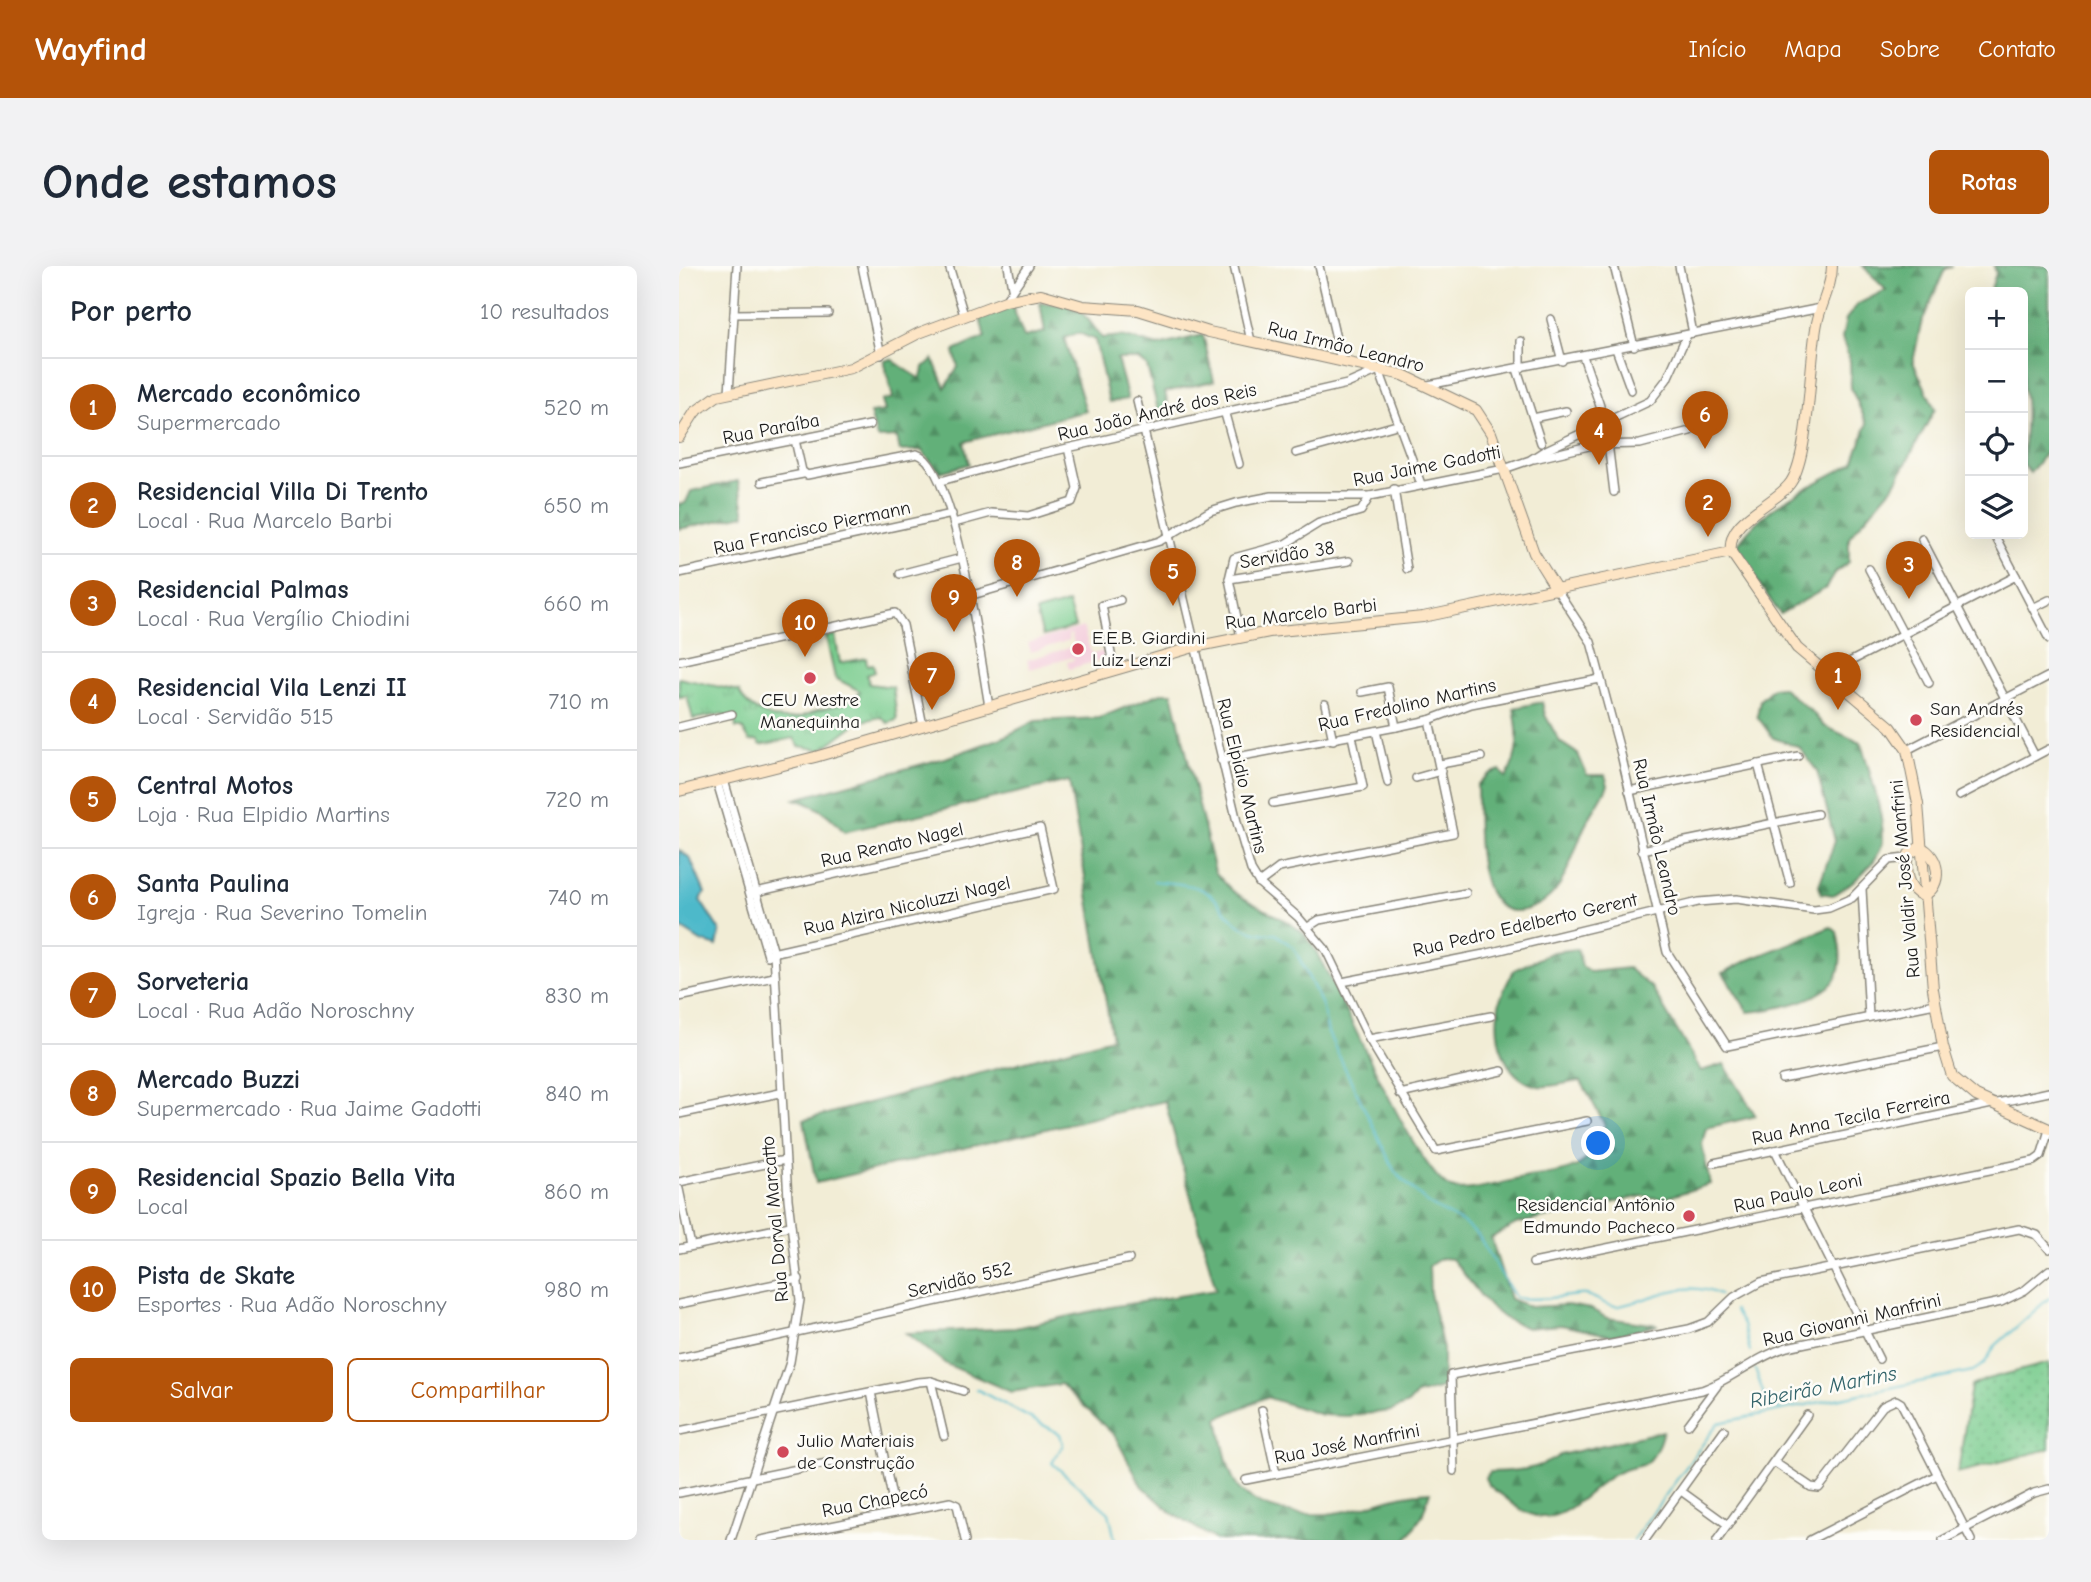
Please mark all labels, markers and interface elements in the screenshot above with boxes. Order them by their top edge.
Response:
text: Wayfind [35,30,147,68]
text: Início [1688,35,1746,63]
text: Mapa [1784,35,1842,63]
text: Sobre [1880,35,1940,63]
text: Contato [1978,35,2056,63]
button: Rotas [1929,150,2049,214]
text: Onde estamos [42,154,337,210]
map controls [1965,287,2028,539]
button: + [1965,287,2028,350]
text: Por perto [70,294,192,329]
text: 10 resultados [480,298,609,325]
street label: Rua Irmão Leandro [1266,317,1426,377]
button: − [1965,350,2028,413]
street label: Rua João André dos Reis [1055,378,1259,446]
text: Mercado econômico [137,379,361,409]
pin: 6 [1682,391,1728,449]
text: 1 [88,394,98,421]
text: 520 m [544,394,609,421]
pin: 4 [1576,407,1622,465]
text: Supermercado [137,409,281,436]
street label: Rua Paraíba [721,409,821,449]
button: locate [1965,413,2028,476]
street label: Rua Jaime Gadotti [1351,441,1503,491]
button: layers [1965,476,2028,539]
text: Residencial Villa Di Trento [137,477,428,507]
pin: 2 [1685,479,1731,537]
text: 2 [87,492,99,519]
text: 650 m [543,492,609,519]
street label: Rua Francisco Piermann [711,496,913,560]
text: Local · Rua Marcelo Barbi [137,507,393,534]
street label: Servidão 38 [1238,537,1336,573]
pin: 8 [994,539,1040,597]
pin: 3 [1886,541,1932,599]
pin: 5 [1150,548,1196,606]
pin: 9 [931,574,977,632]
text: Residencial Palmas [137,575,349,605]
text: 3 [87,590,99,617]
text: 660 m [543,590,609,617]
street label: Rua Marcelo Barbi [1224,594,1378,634]
pin: 10 [782,599,828,657]
text: Local · Rua Vergílio Chiodini [137,605,410,632]
place label: E.E.B. Giardini Luiz Lenzi [1092,627,1206,671]
marker: E.E.B. Giardini Luiz Lenzi [1070,641,1086,657]
pin: 7 [909,652,955,710]
pin: 1 [1815,652,1861,710]
marker: CEU Mestre Manequinha [802,670,818,686]
text: Residencial Vila Lenzi II [137,673,407,703]
street label: Rua Fredolino Martins [1316,674,1498,736]
text: 4 [88,688,98,715]
text: 710 m [548,688,609,715]
place label: CEU Mestre Manequinha [760,689,860,733]
street label: Rua Elpidio Martins [1212,696,1272,856]
place label: San Andrés Residencial [1930,698,2023,742]
text: Local · Servidão 515 [137,703,334,730]
marker: San Andrés Residencial [1908,712,1924,728]
street label: Rua Irmão Leandro [1628,756,1686,918]
text: Central Motos [137,771,293,801]
street label: Rua Valdir José Manfrini [1885,779,1925,979]
text: 5 [87,786,99,813]
text: 720 m [545,786,609,813]
text: Loja · Rua Elpidio Martins [137,801,390,828]
street label: Rua Renato Nagel [819,818,965,872]
text: Santa Paulina [137,869,290,899]
street label: Rua Alzira Nicoluzzi Nagel [802,872,1012,940]
text: 6 [87,884,99,911]
text: 740 m [548,884,609,911]
street label: Rua Pedro Edelberto Gerent [1411,888,1640,962]
text: Igreja · Rua Severino Tomelin [137,899,428,926]
text: Sorveteria [137,967,249,997]
text: 7 [88,982,98,1009]
text: 830 m [545,982,609,1009]
text: Local · Rua Adão Noroschny [137,997,414,1024]
text: Mercado Buzzi [137,1065,300,1095]
text: 8 [87,1080,99,1107]
text: 840 m [545,1080,609,1107]
street label: Rua Anna Tecila Ferreira [1750,1086,1952,1150]
text: Supermercado · Rua Jaime Gadotti [137,1095,482,1122]
your location [1581,1126,1615,1160]
street label: Rua Dorval Marcatto [757,1135,793,1303]
text: Residencial Spazio Bella Vita [137,1163,456,1193]
street label: Rua Paulo Leoni [1732,1169,1864,1217]
text: 9 [87,1178,99,1205]
text: 860 m [544,1178,609,1205]
text: Local [137,1193,188,1220]
place label: Residencial Antônio Edmundo Pacheco [1517,1194,1675,1238]
marker: Residencial Antônio Edmundo Pacheco [1681,1208,1697,1224]
street label: Servidão 552 [906,1257,1014,1303]
text: Pista de Skate [137,1261,295,1291]
text: 10 [82,1276,104,1303]
text: 980 m [544,1276,609,1303]
street label: Rua Giovanni Manfrini [1761,1289,1943,1351]
text: Esportes · Rua Adão Noroschny [137,1291,447,1318]
button: Salvar [70,1358,333,1422]
button: Compartilhar [347,1358,609,1422]
water label: Ribeirão Martins [1748,1361,1899,1413]
street label: Rua José Manfrini [1272,1419,1422,1469]
place label: Julio Materiais de Construção [797,1430,915,1474]
marker: Julio Materiais de Construção [775,1444,791,1460]
street label: Rua Chapecó [820,1480,930,1522]

